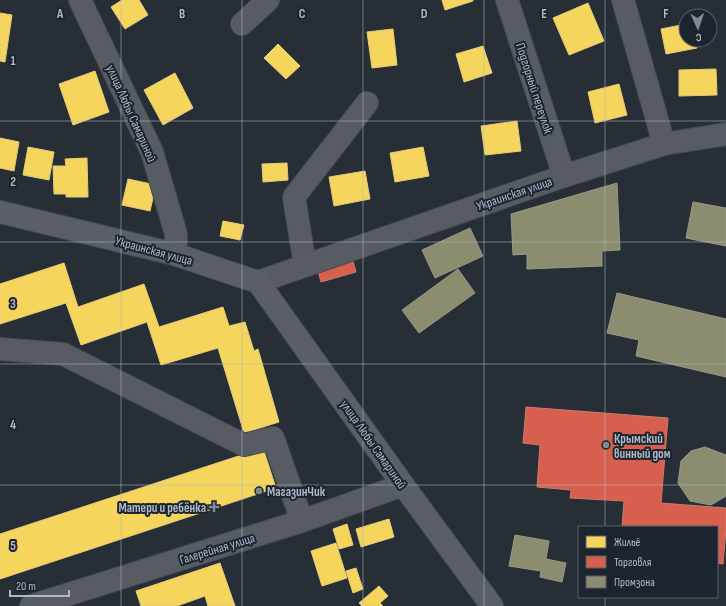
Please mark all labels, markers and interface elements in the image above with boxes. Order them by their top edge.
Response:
text: A [56,6,64,22]
text: B [179,6,185,22]
text: C [299,6,306,22]
text: D [421,6,428,22]
text: E [541,6,547,22]
text: F [663,6,669,22]
north arrow [678,8,718,48]
text: С [695,31,702,44]
street label: Подгорный переулок [512,41,556,136]
text: 1 [10,53,16,69]
street label: улица Любы Самариной [102,62,160,165]
street label: Украинская улица [474,173,554,214]
text: 2 [10,174,16,190]
street label: Украинская улица [113,233,194,269]
text: 3 [10,296,16,312]
street label: улица Любы Самариной [337,397,410,492]
text: 4 [10,417,16,433]
place label: Крымский винный дом [614,431,671,462]
marker: Крымский винный дом [601,440,611,450]
place label: МагазинЧик [267,484,326,500]
marker: МагазинЧик [254,486,264,496]
place label: Матери и ребёнка [118,500,206,516]
marker: Матери и ребёнка [209,502,219,512]
legend [578,526,718,598]
street label: Галерейная улица [178,530,257,568]
text: Жильё [614,535,641,550]
text: 5 [10,538,16,554]
text: Торговля [614,555,652,570]
scale bar [10,572,69,598]
text: Промзона [614,575,655,590]
text: 20 m [16,579,36,594]

